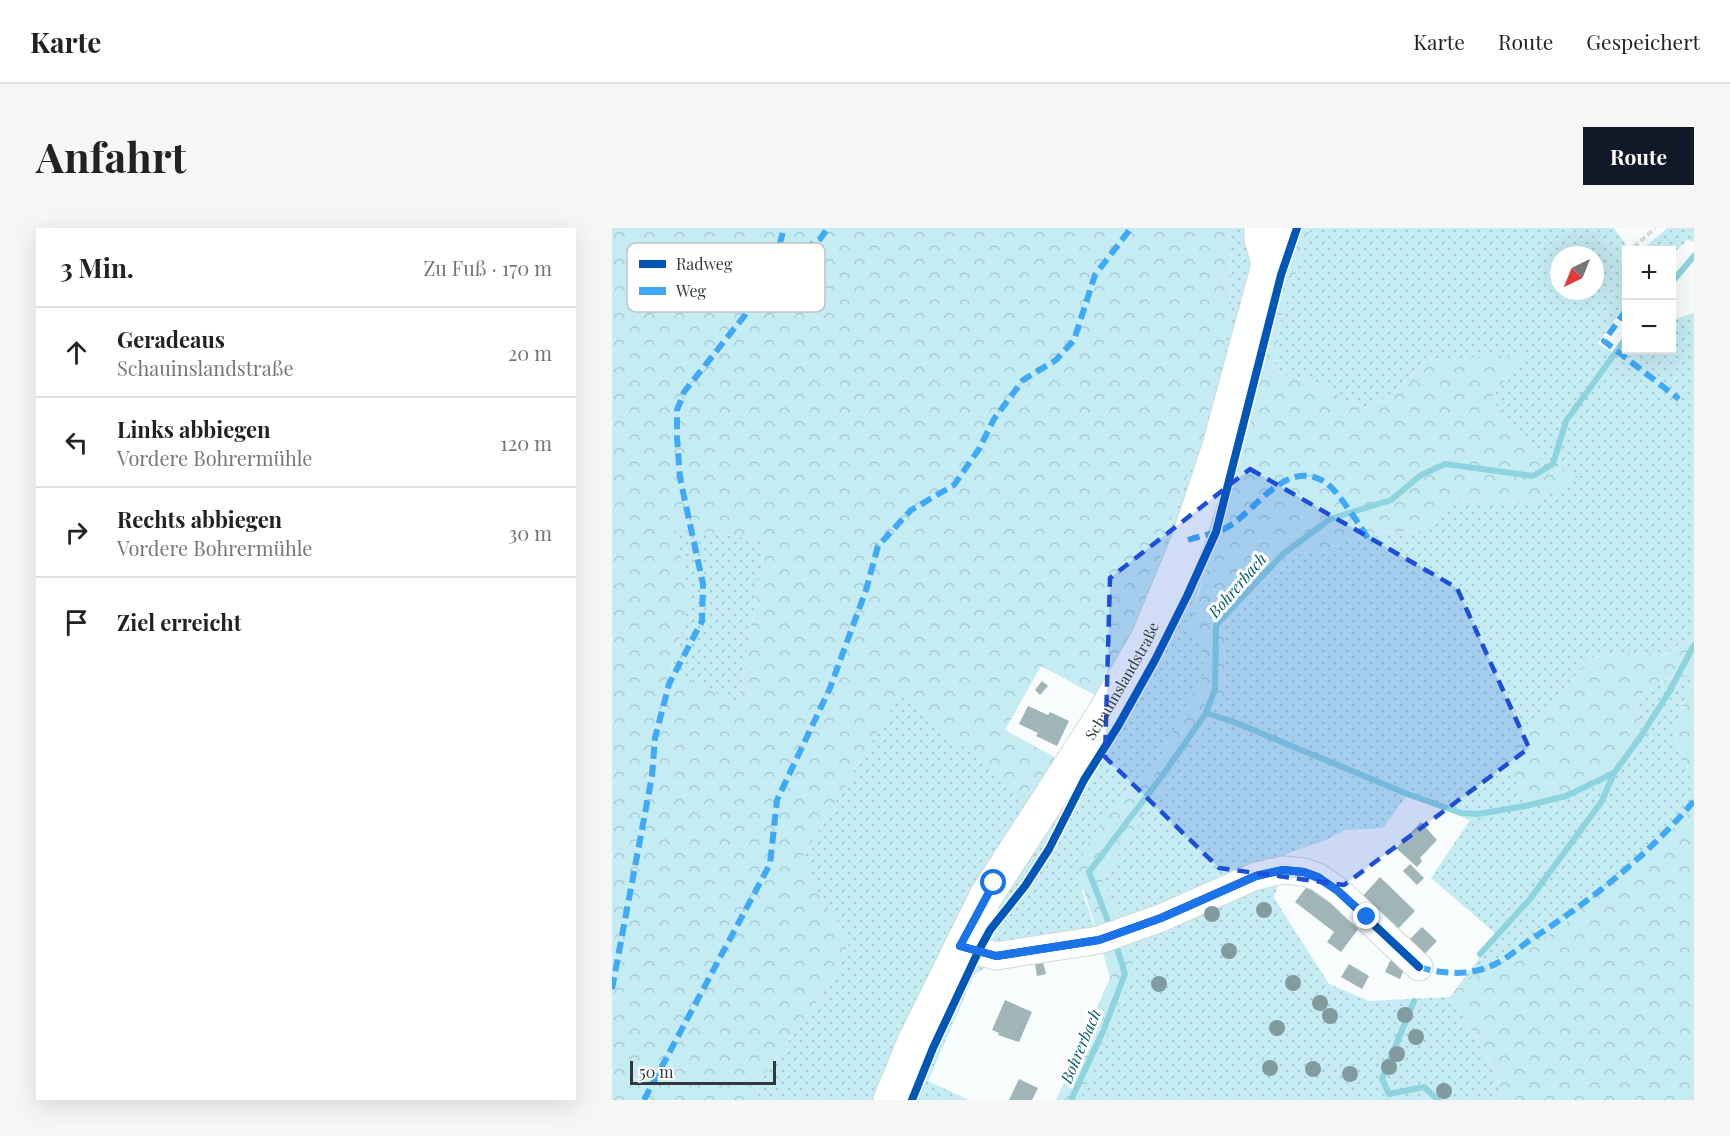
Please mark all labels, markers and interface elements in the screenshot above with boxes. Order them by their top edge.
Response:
text: Karte [30,23,101,60]
text: Karte [1413,27,1465,55]
text: Route [1498,27,1553,55]
text: Gespeichert [1586,27,1700,55]
button: Route [1583,127,1694,185]
text: Anfahrt [36,128,186,184]
legend [627,243,825,312]
north arrow [1550,246,1604,300]
map controls [1622,246,1676,354]
button: + [1622,246,1676,300]
text: 3 Min. [60,250,134,285]
text: Radweg [676,253,733,274]
text: Zu Fuß · 170 m [423,254,552,281]
text: Weg [675,280,706,301]
button: − [1622,300,1676,354]
text: Geradeaus [117,324,225,354]
icon: ahead [60,336,93,369]
text: 20 m [508,339,552,366]
text: Schauinslandstraße [117,354,294,381]
text: Links abbiegen [117,414,271,444]
icon: left [60,426,93,459]
text: 120 m [500,429,552,456]
text: Vordere Bohrermühle [117,444,312,471]
text: Rechts abbiegen [117,504,282,534]
icon: right [60,516,93,549]
text: 30 m [508,519,552,546]
text: Vordere Bohrermühle [117,534,312,561]
water label: Bohrerbach [1203,548,1271,622]
icon: arrive [60,606,93,639]
text: Ziel erreicht [117,607,241,637]
street label: Schauinslandstraße [1080,619,1163,743]
route start [980,869,1006,895]
route end [1353,903,1379,929]
water label: Bohrerbach [1055,1006,1105,1087]
scale bar [630,1058,776,1086]
text: 50 m [639,1061,673,1082]

